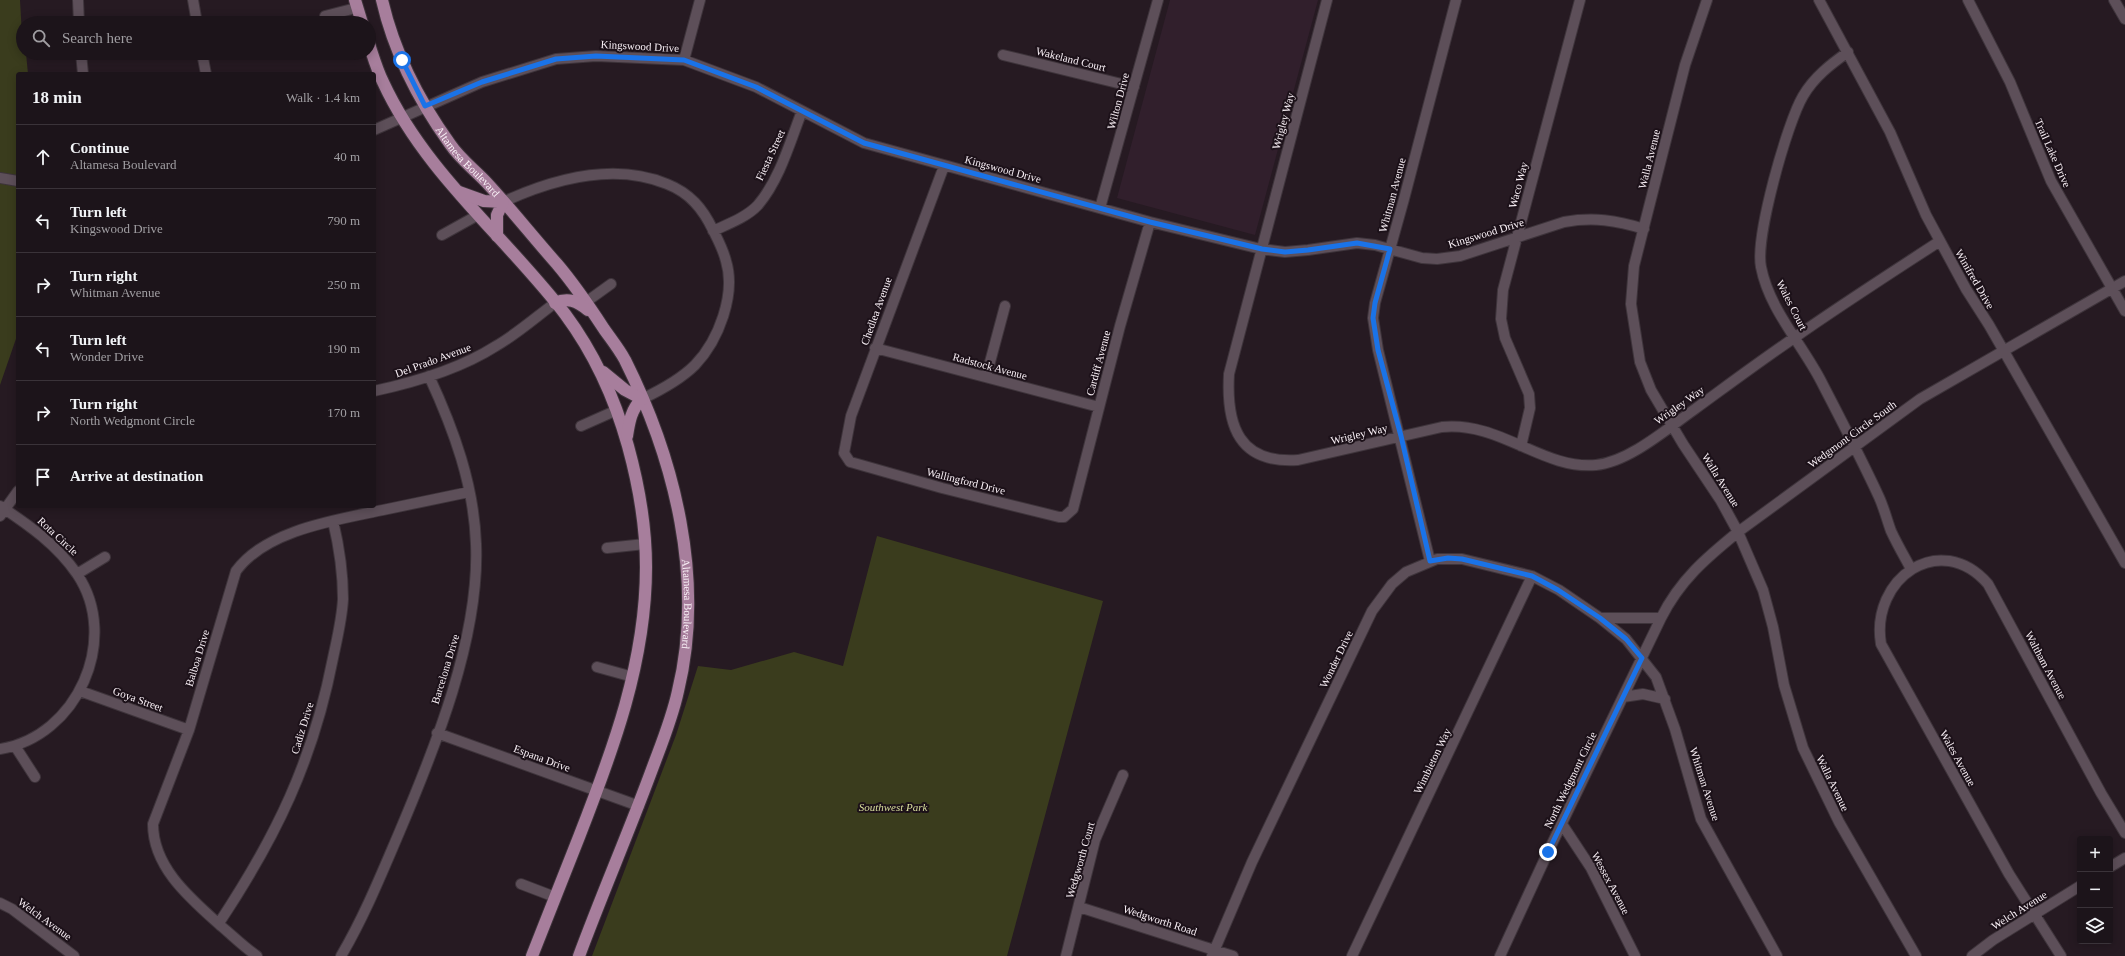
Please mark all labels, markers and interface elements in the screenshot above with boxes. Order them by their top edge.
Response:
search box [16,16,376,60]
icon: search [30,27,52,49]
text: Search here [62,30,132,46]
street label: Kingswood Drive [600,38,680,54]
street label: Wakeland Court [1035,45,1107,73]
route start [393,51,411,69]
street label: Wilton Drive [1105,71,1131,131]
text: 18 min [32,88,82,107]
text: Walk · 1.4 km [286,90,360,105]
street label: Wrigley Way [1270,91,1296,151]
street label: Trail Lake Drive [2033,117,2073,189]
street label: Altamesa Boulevard [433,124,503,199]
street label: Fiesta Street [753,128,787,182]
street label: Walla Avenue [1636,128,1662,190]
text: Continue [70,140,129,156]
icon: ahead [32,146,54,168]
text: 40 m [334,149,360,164]
street label: Kingswood Drive [964,153,1043,185]
street label: Whitman Avenue [1376,156,1408,233]
text: Altamesa Boulevard [70,157,177,172]
street label: Waco Way [1506,160,1530,209]
text: Turn left [70,204,127,220]
icon: left [32,210,54,232]
text: 790 m [327,213,360,228]
street label: Kingswood Drive [1447,216,1525,250]
text: Kingswood Drive [70,221,163,236]
street label: Winifred Drive [1953,247,1997,311]
text: Turn right [70,268,137,284]
icon: right [32,274,54,296]
street label: Chedlea Avenue [858,275,894,347]
text: 250 m [327,277,360,292]
street label: Wales Court [1774,278,1810,332]
text: Whitman Avenue [70,285,160,300]
street label: Cardiff Avenue [1084,329,1113,397]
text: Turn left [70,332,127,348]
icon: left [32,338,54,360]
text: 190 m [327,341,360,356]
street label: Del Prado Avenue [393,341,473,379]
text: Wonder Drive [70,349,144,364]
street label: Radstock Avenue [952,350,1029,382]
street label: Wrigley Way [1652,383,1707,427]
text: Turn right [70,396,137,412]
street label: Wedgmont Circle South [1806,398,1899,470]
icon: right [32,402,54,424]
text: 170 m [327,405,360,420]
text: North Wedgmont Circle [70,413,195,428]
street label: Wrigley Way [1329,422,1389,446]
street label: Walla Avenue [1700,451,1742,509]
street label: Wallingford Drive [925,465,1007,497]
icon: arrive [32,466,54,488]
text: Arrive at destination [70,468,203,484]
street label: Rota Circle [35,514,81,558]
street label: Altamesa Boulevard [680,558,694,650]
street label: Balboa Drive [183,628,211,688]
street label: Wonder Drive [1317,628,1355,690]
street label: Waltham Avenue [2023,629,2069,701]
street label: Barcelona Drive [429,633,461,705]
street label: Goya Street [111,684,165,714]
street label: Cadiz Drive [288,701,316,755]
street label: Wimbleton Way [1411,726,1453,796]
street label: Wales Avenue [1938,728,1978,788]
street label: North Wedgmont Circle [1541,730,1599,830]
street label: Espana Drive [512,742,572,774]
street label: Whitman Avenue [1687,746,1723,822]
street label: Walla Avenue [1814,753,1852,813]
park label: Southwest Park [859,801,928,813]
street label: Wedgworth Court [1063,820,1097,900]
map controls [2077,836,2113,944]
button: + [2077,836,2113,872]
route end [1539,843,1557,861]
street label: Wessex Avenue [1590,850,1633,916]
button: − [2077,872,2113,908]
street label: Welch Avenue [1989,888,2049,932]
street label: Welch Avenue [16,896,74,943]
street label: Wedgworth Road [1122,902,1199,938]
button: layers [2077,908,2113,944]

